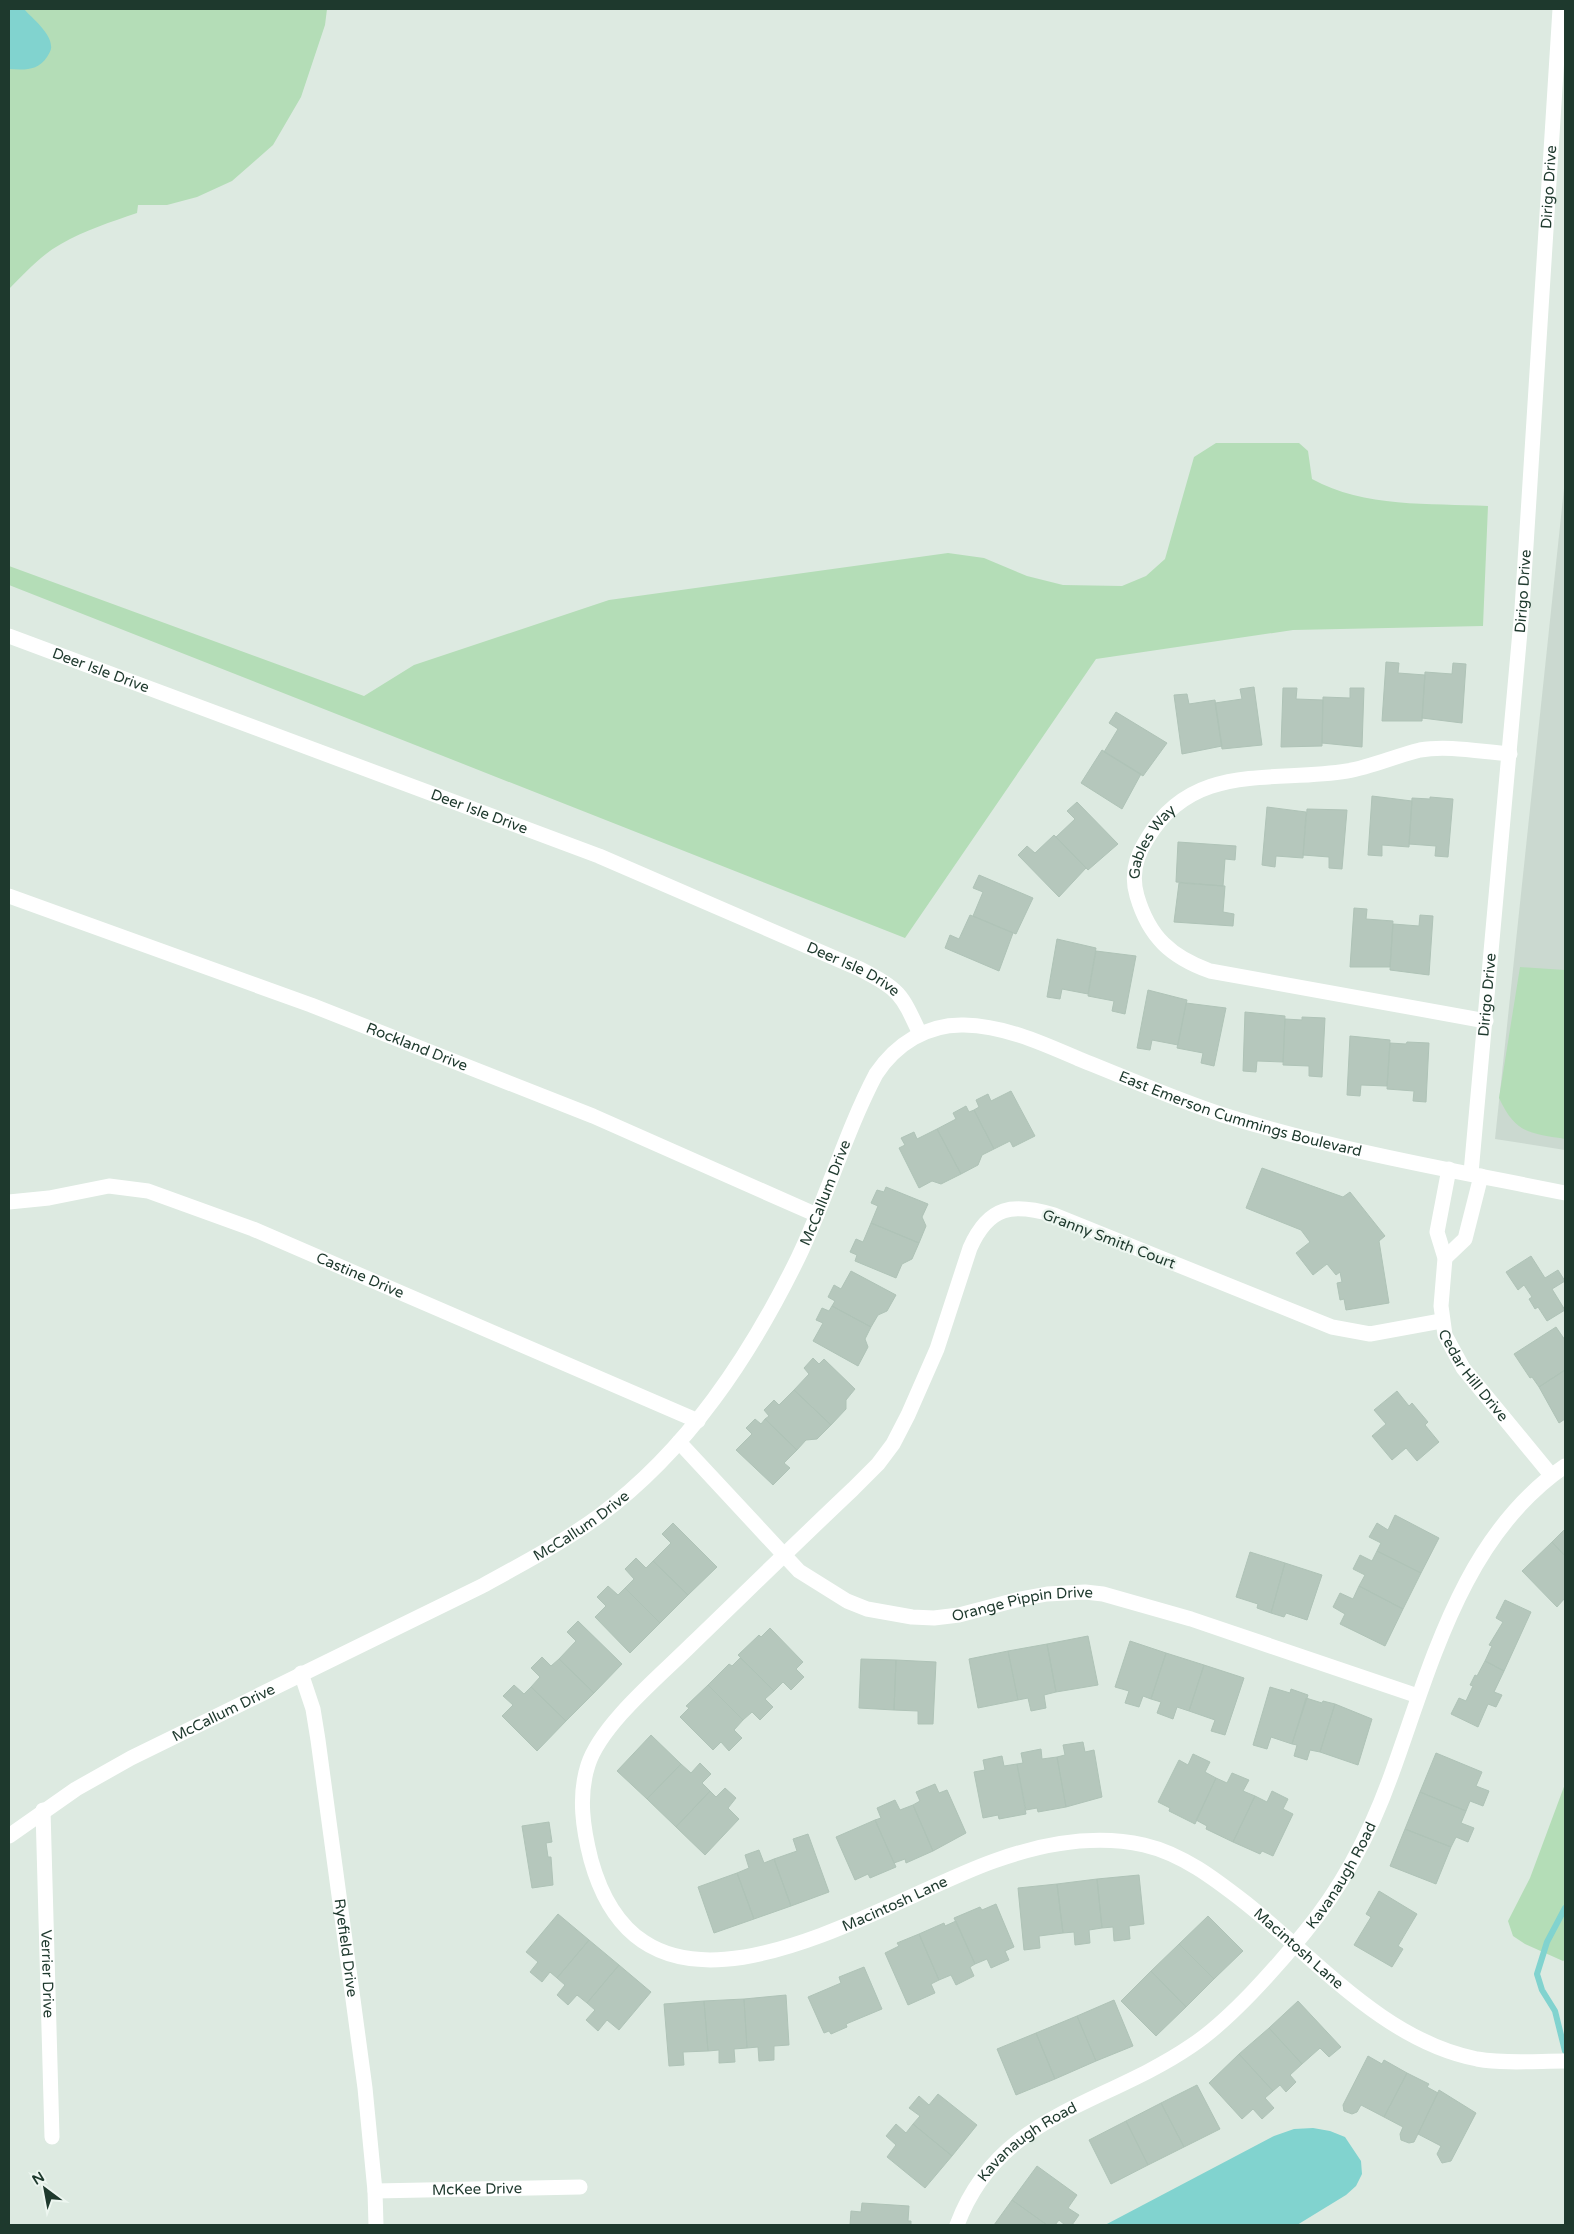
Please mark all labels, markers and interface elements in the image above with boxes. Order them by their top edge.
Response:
street label: Dirigo Drive [1537,145,1560,230]
street label: Dirigo Drive [1511,549,1535,634]
street label: Deer Isle Drive [50,644,152,697]
street label: Deer Isle Drive [428,785,530,838]
street label: Gables Way [1125,801,1179,880]
street label: Deer Isle Drive [804,938,904,1000]
street label: Dirigo Drive [1474,952,1500,1037]
street label: Rockland Drive [364,1019,470,1075]
street label: East Emerson Cummings Boulevard [1116,1067,1364,1160]
street label: McCallum Drive [796,1137,854,1248]
street label: Granny Smith Court [1040,1205,1178,1273]
street label: Castine Drive [313,1248,407,1302]
street label: Cedar Hill Drive [1435,1328,1512,1425]
street label: McCallum Drive [530,1487,633,1565]
street label: Orange Pippin Drive [951,1583,1094,1625]
street label: McCallum Drive [169,1680,278,1745]
street label: Kavanaugh Road [1302,1819,1380,1932]
street label: Macintosh Lane [839,1872,950,1935]
street label: Ryefield Drive [330,1897,362,1998]
street label: Macintosh Lane [1250,1904,1347,1993]
street label: Verrier Drive [37,1929,58,2018]
street label: Kavanaugh Road [974,2098,1080,2185]
north arrow [20,2164,70,2214]
text: N [29,2168,48,2189]
street label: McKee Drive [432,2179,522,2199]

